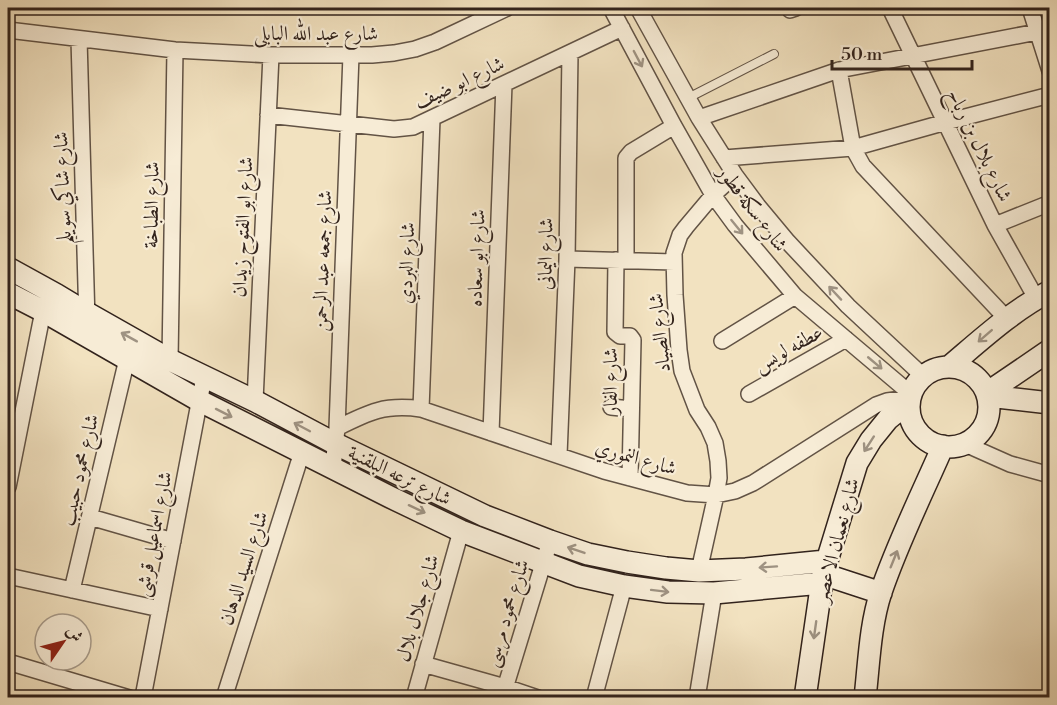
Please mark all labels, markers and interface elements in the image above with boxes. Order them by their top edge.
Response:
street label: شارع عبد الله البابلى [254,18,378,51]
scale bar [832,33,972,71]
text: 50 m [841,43,883,66]
one-way arrow [633,50,645,68]
street label: شارع ابو ضيف [410,52,511,119]
street label: شارع بلال بن رباح [937,85,1017,208]
street label: شارع شاكي سويلم [48,131,85,245]
street label: شارع ابو الفتوح زيدان [227,156,264,298]
street label: شارع سكة قطور [707,159,793,260]
street label: شارع الطباخة [139,161,170,249]
street label: شارع جمعه عبد الرحمن [309,190,342,332]
street label: شارع ابو سعاده [463,209,496,307]
street label: شارع اليمانى [533,218,564,291]
one-way arrow [731,219,744,235]
street label: شارع البردي [394,222,425,305]
one-way arrow [828,285,842,300]
street label: شارع الصياد [644,292,681,374]
street label: عطفه لويس [750,320,828,379]
one-way arrow [977,330,993,343]
one-way arrow [121,331,138,343]
street label: شارع الفار [599,348,628,416]
one-way arrow [867,357,883,370]
one-way arrow [214,408,232,419]
street label: شارع محمود حبيب [55,412,109,530]
one-way arrow [294,420,312,432]
street label: شارع النموري [591,435,679,486]
one-way arrow [863,435,875,452]
street label: شارع ترعه البلقنية [342,441,455,516]
street label: شارع اسماعيل قرشى [130,469,183,600]
street label: شارع نعمان الاعصر [808,476,870,608]
one-way arrow [408,504,426,516]
street label: شارع السيد الدهان [214,508,278,630]
one-way arrow [567,543,585,554]
one-way arrow [889,550,900,568]
street label: شارع جلال بلال [391,552,450,666]
street label: شارع محمود مرسى [479,557,539,671]
one-way arrow [759,562,779,573]
one-way arrow [650,585,670,596]
north arrow [33,612,93,672]
one-way arrow [810,619,821,639]
text: ش [62,622,87,646]

